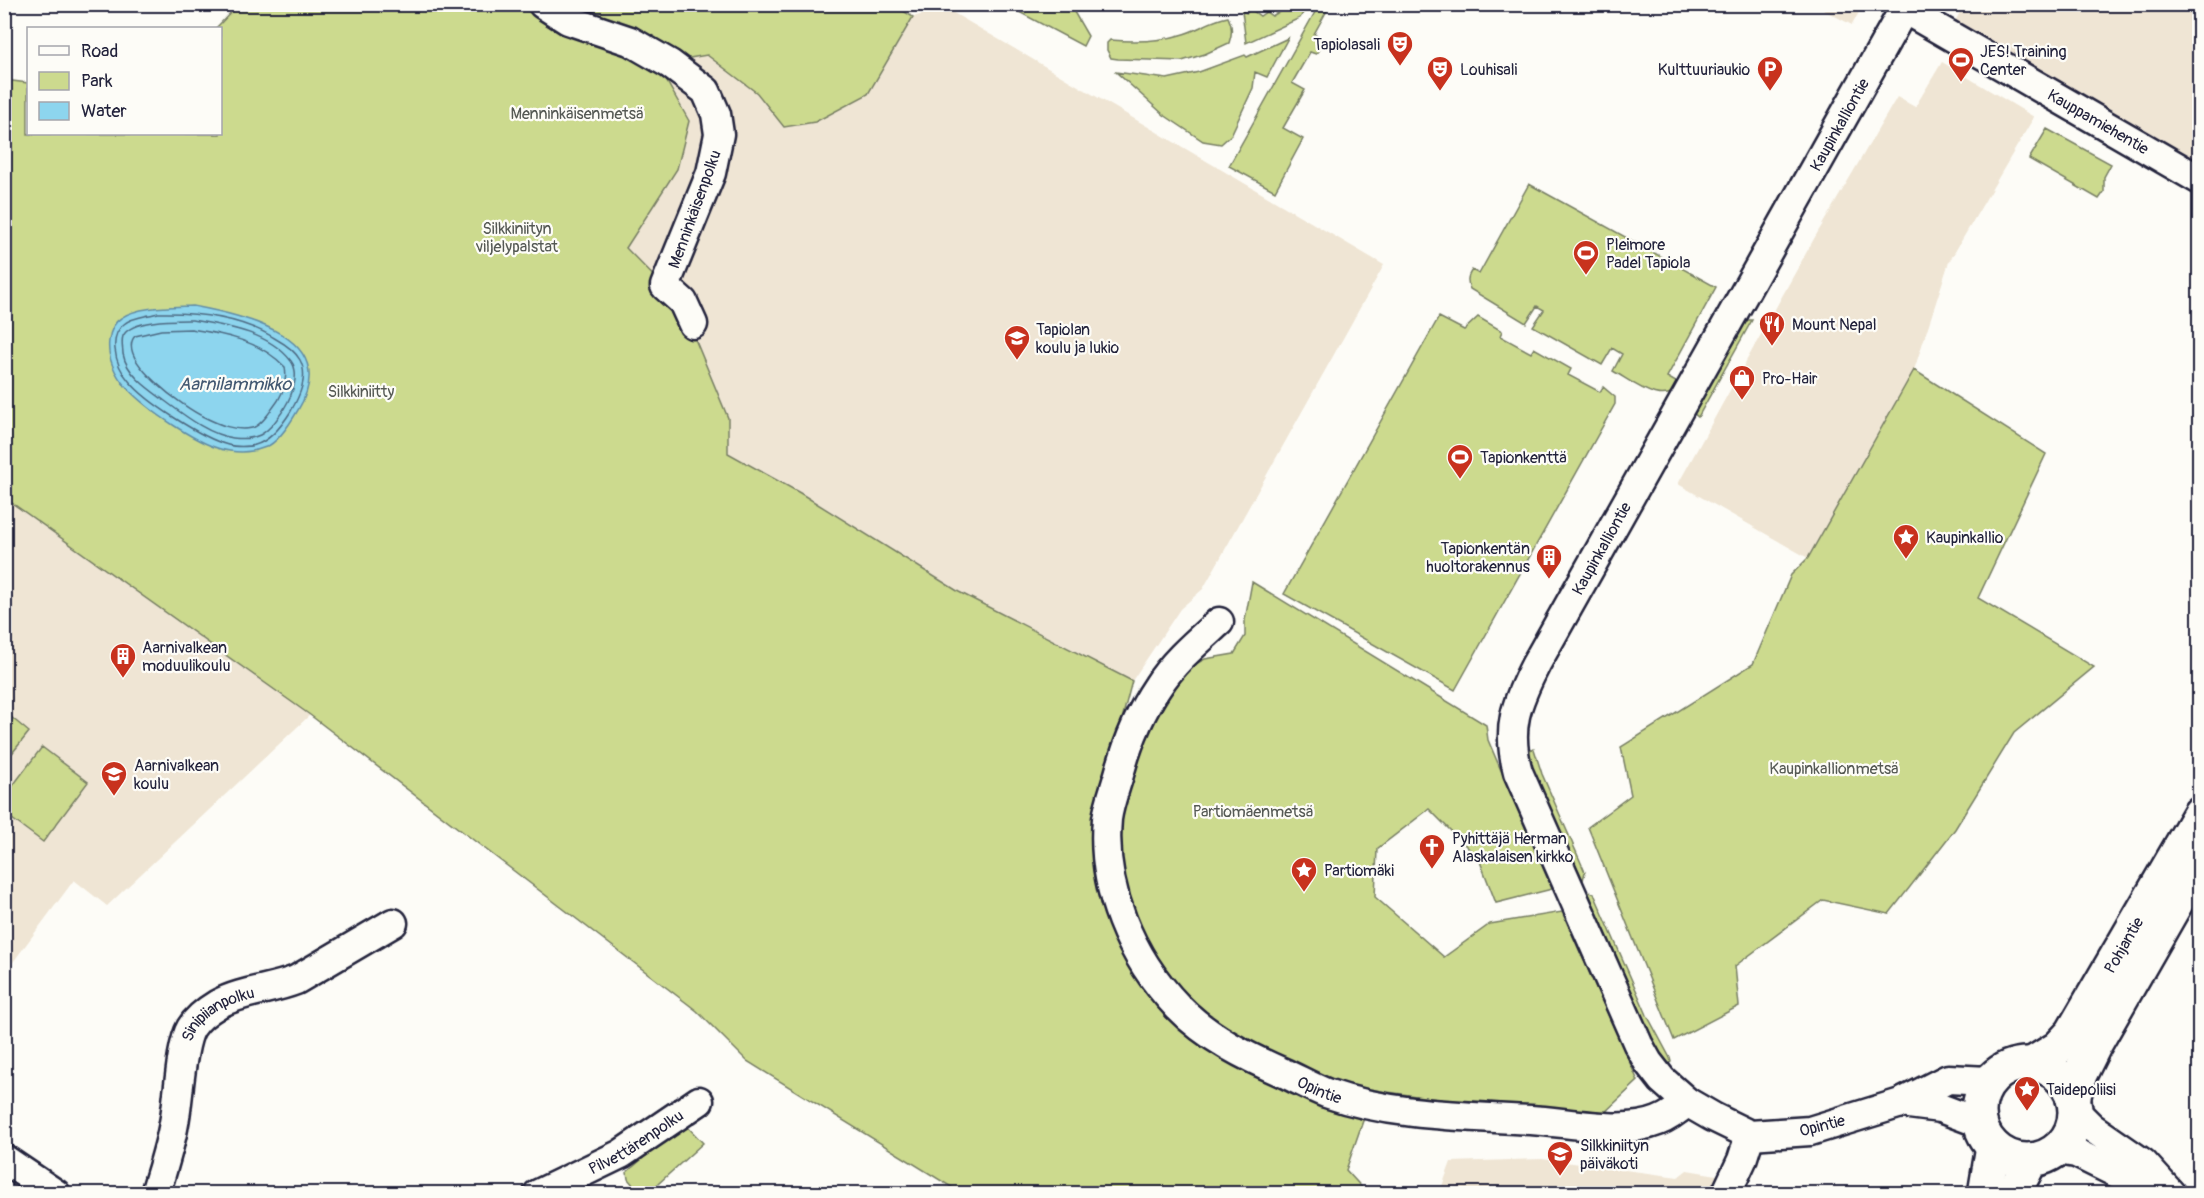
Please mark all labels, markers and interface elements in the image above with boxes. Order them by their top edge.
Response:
legend [27,27,222,135]
theatre icon: Tapiolasali [1385,29,1415,67]
place label: Tapiolasali [1313,35,1380,55]
text: Road [81,40,118,63]
place label: JES! Training Center [1980,42,2066,80]
sports icon: JES! Training Center [1946,45,1976,83]
theatre icon: Louhisali [1425,54,1455,92]
parking icon: Kulttuuriaukio [1755,54,1785,92]
place label: Louhisali [1460,60,1518,80]
place label: Kulttuuriaukio [1658,60,1750,80]
text: Park [81,70,113,93]
street label: Kaupinkalliontie [1806,75,1874,175]
street label: Kauppamiehentie [2044,85,2152,159]
text: Water [81,100,127,123]
park label: Menninkäisenmetsä [510,104,644,124]
street label: Menninkäisenpolku [664,147,726,271]
park label: Silkkiniityn viljelypalstat [475,219,558,257]
place label: Pleimore Padel Tapiola [1606,235,1690,273]
sports icon: Pleimore Padel Tapiola [1571,238,1601,276]
restaurant icon: Mount Nepal [1757,309,1787,347]
place label: Mount Nepal [1792,315,1876,335]
place label: Tapiolan koulu ja lukio [1036,320,1120,358]
school or university icon: Tapiolan koulu ja lukio [1002,323,1032,361]
shop icon: Pro-Hair [1727,363,1757,401]
place label: Pro-Hair [1762,369,1818,389]
water label: Aarnilammikko [179,373,293,396]
park label: Silkkiniitty [328,382,394,402]
sports icon: Tapionkenttä [1445,442,1475,480]
place label: Tapionkenttä [1480,448,1567,468]
street label: Kaupinkalliontie [1568,499,1636,599]
place icon: Kaupinkallio [1891,522,1921,560]
place label: Kaupinkallio [1926,528,2004,548]
place label: Tapionkentän huoltorakennus [1426,539,1530,577]
building icon: Tapionkentän huoltorakennus [1534,542,1564,580]
place label: Aarnivalkean moduulikoulu [142,638,231,676]
building icon: Aarnivalkean moduulikoulu [108,641,138,679]
place label: Aarnivalkean koulu [134,756,219,794]
school or university icon: Aarnivalkean koulu [99,759,129,797]
park label: Kaupinkallionmetsä [1769,759,1899,779]
park label: Partiomäenmetsä [1193,802,1313,822]
place label: Pyhittäjä Herman Alaskalaisen kirkko [1452,829,1574,867]
church icon: Pyhittäjä Herman Alaskalaisen kirkko [1417,832,1447,870]
place icon: Partiomäki [1289,855,1319,893]
place label: Partiomäki [1324,861,1394,881]
street label: Pohjantie [2100,914,2148,977]
street label: Sinipiianpolku [177,983,257,1044]
street label: Opintie [1293,1072,1344,1109]
place icon: Taidepoliisi [2012,1074,2042,1112]
place label: Taidepoliisi [2046,1080,2116,1100]
street label: Pilvettärenpolku [585,1106,687,1179]
street label: Opintie [1797,1111,1847,1141]
place label: Silkkiniityn päiväkoti [1580,1136,1649,1174]
school or university icon: Silkkiniityn päiväkoti [1545,1139,1575,1177]

